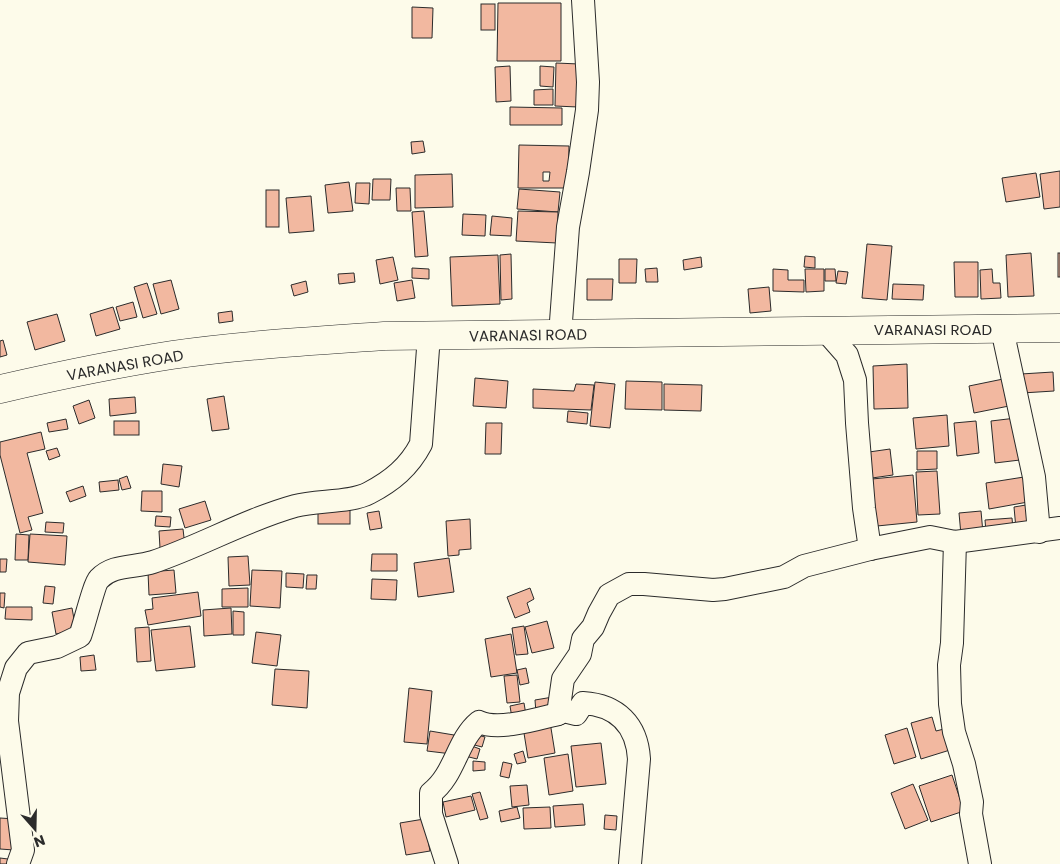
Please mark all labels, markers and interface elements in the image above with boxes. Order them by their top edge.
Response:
street label: VARANASI ROAD [874,319,992,340]
street label: VARANASI ROAD [469,323,587,347]
street label: VARANASI ROAD [65,344,185,386]
north arrow [10,804,60,854]
text: N [31,830,48,852]

